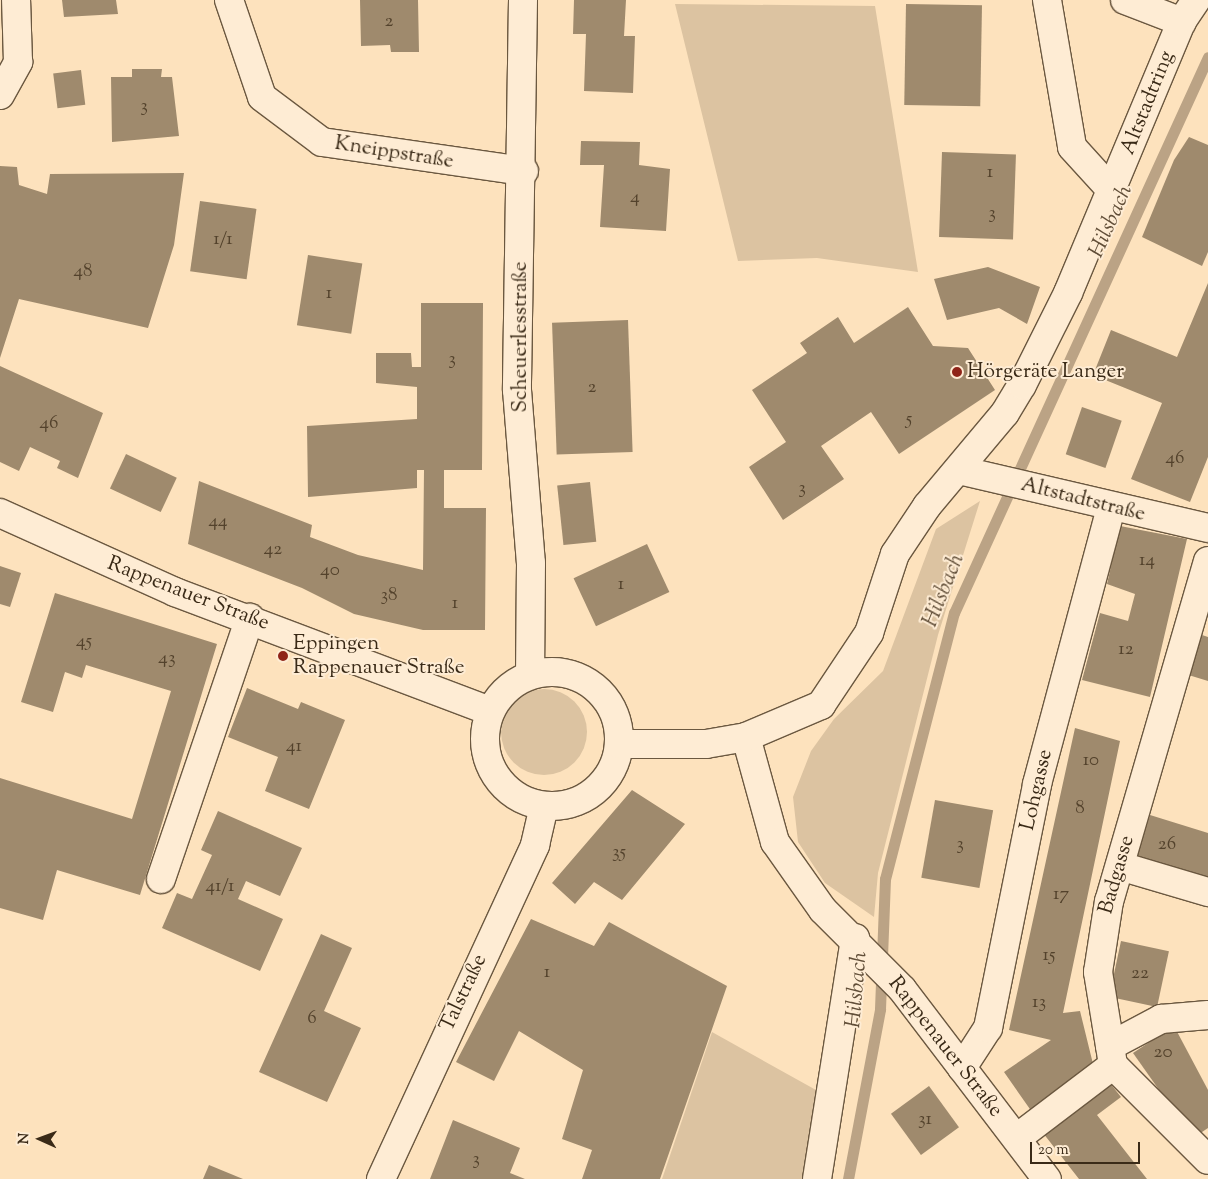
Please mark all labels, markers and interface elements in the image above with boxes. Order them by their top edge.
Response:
house number: 2 [385,11,393,33]
street label: Altstadtring [1116,47,1180,159]
house number: 3 [140,96,148,118]
street label: Kneippstraße [333,131,455,175]
house number: 1 [987,162,993,184]
water label: Hilsbach [1084,182,1140,262]
house number: 4 [630,187,640,209]
house number: 3 [988,203,996,225]
house number: 1/1 [213,229,233,251]
house number: 48 [73,261,93,283]
street label: Scheuerlesstraße [508,262,534,412]
house number: 1 [326,283,332,305]
house number: 3 [448,349,456,371]
place label: Hörgeräte Langer [967,359,1124,385]
marker: Hörgeräte Langer [951,366,963,378]
house number: 2 [588,377,596,399]
house number: 5 [906,409,912,431]
house number: 46 [40,413,58,435]
house number: 46 [1166,448,1184,470]
street label: Altstadtstraße [1018,472,1148,528]
house number: 3 [798,478,806,500]
house number: 44 [208,511,228,533]
house number: 42 [264,539,282,561]
house number: 14 [1139,550,1155,572]
street label: Rappenauer Straße [103,551,273,637]
water label: Hilsbach [918,551,972,631]
house number: 40 [320,560,340,582]
house number: 1 [618,574,624,596]
house number: 38 [380,585,398,607]
house number: 1 [452,593,458,615]
house number: 45 [76,631,92,653]
place label: Eppingen Rappenauer Straße [293,631,465,681]
house number: 12 [1118,639,1134,661]
house number: 43 [158,648,176,670]
marker: Eppingen Rappenauer Straße [277,650,289,662]
house number: 41 [286,736,302,758]
street label: Lohgasse [1015,747,1059,833]
house number: 10 [1083,750,1099,772]
house number: 8 [1075,798,1085,820]
street label: Badgasse [1094,833,1140,917]
house number: 3 [956,834,964,856]
house number: 26 [1158,834,1176,856]
house number: 35 [612,842,626,864]
house number: 41/1 [205,876,235,898]
house number: 17 [1053,884,1069,906]
house number: 15 [1043,945,1055,967]
street label: Talstraße [435,950,493,1036]
water label: Hilsbach [842,951,874,1029]
house number: 1 [544,962,550,984]
house number: 22 [1131,963,1149,985]
street label: Rappenauer Straße [882,972,1008,1122]
house number: 13 [1032,992,1046,1014]
house number: 6 [307,1008,317,1030]
house number: 20 [1154,1042,1172,1064]
house number: 31 [918,1109,932,1131]
north arrow [15,1114,65,1164]
scale bar [1033,1132,1143,1164]
text: N [15,1133,35,1144]
text: 20 m [1038,1140,1069,1161]
house number: 3 [472,1149,480,1171]

